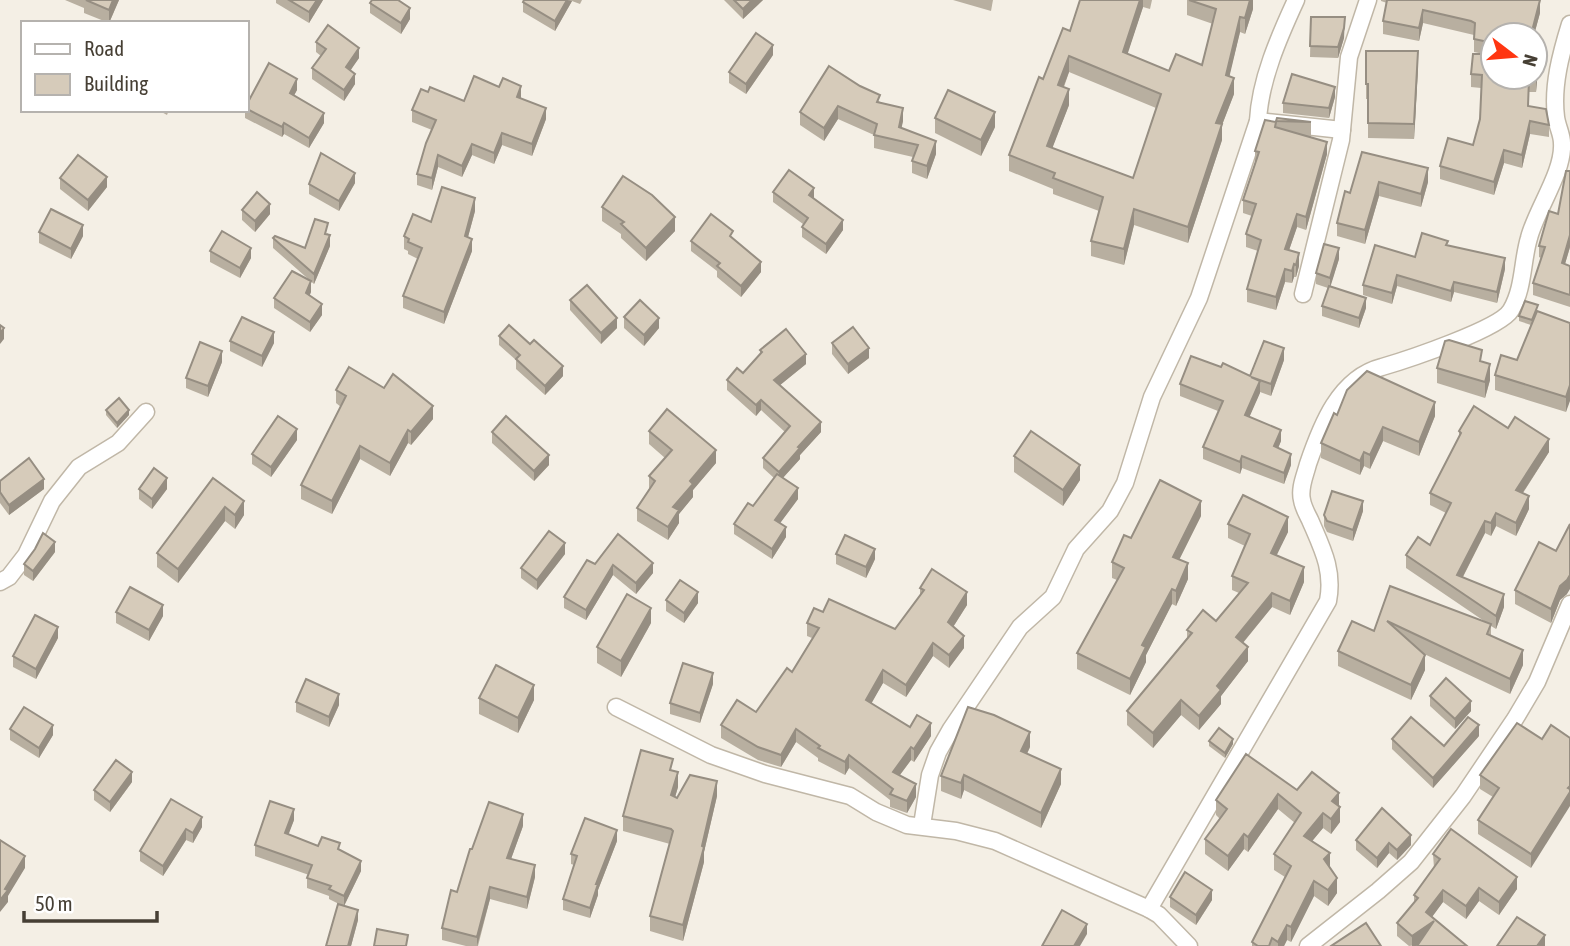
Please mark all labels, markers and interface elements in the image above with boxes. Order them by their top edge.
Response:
legend [21,21,248,112]
north arrow [1479,21,1549,91]
text: Road [84,36,124,60]
text: N [1518,52,1542,69]
text: Building [84,71,148,95]
scale bar [24,880,158,924]
text: 50 m [35,891,73,915]

